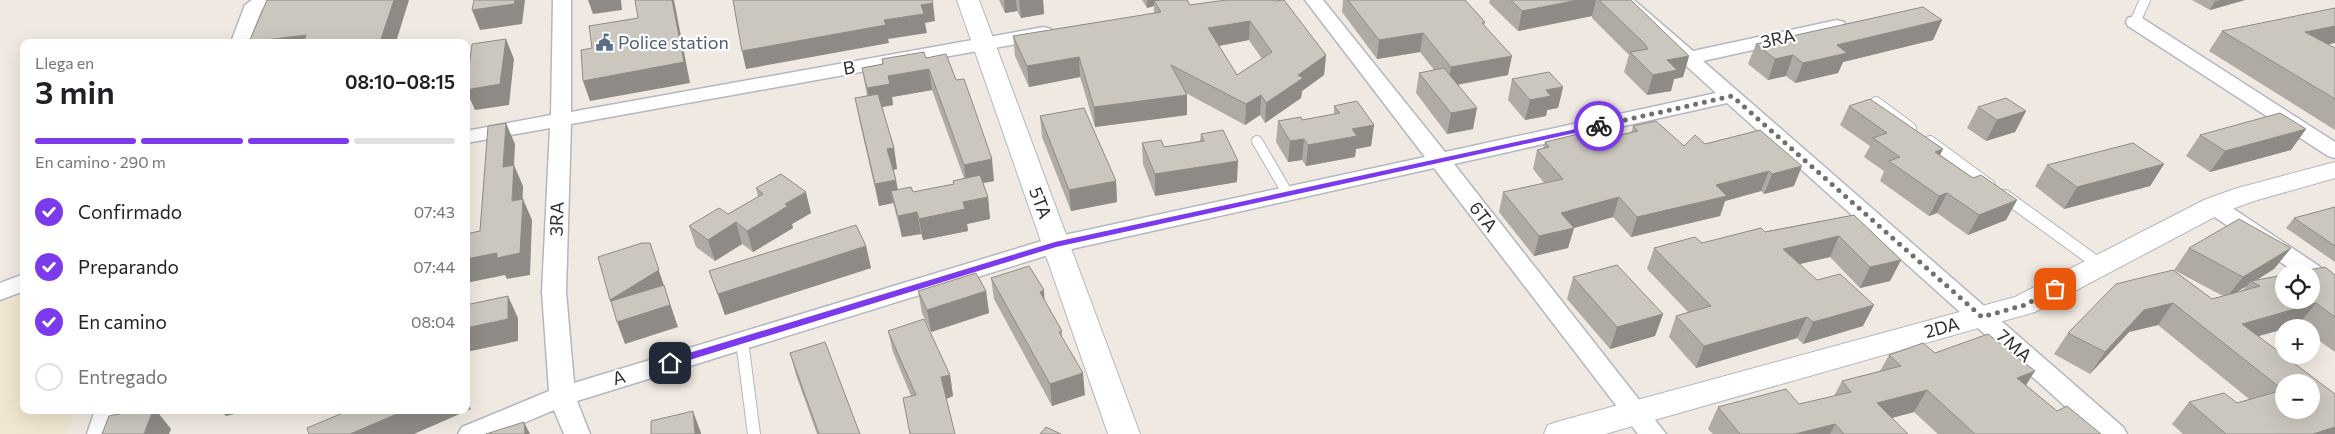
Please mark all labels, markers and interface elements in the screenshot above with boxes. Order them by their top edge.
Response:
street label: 3RA [1759,24,1797,52]
place label: Police station [618,31,729,53]
public building icon: Police station [594,33,614,53]
text: Llega en [35,53,94,72]
street label: B [841,55,856,79]
text: 08:10–08:15 [345,70,455,93]
text: 3 min [35,71,115,111]
courier [1574,101,1624,151]
icon: bike [1585,112,1613,140]
text: En camino · 290 m [35,152,166,171]
street label: 5TA [1025,184,1057,222]
street label: 6TA [1465,197,1503,236]
icon: check [35,198,63,226]
text: Confirmado [78,200,182,223]
street label: 3RA [544,201,568,237]
text: 07:43 [414,202,455,221]
icon: check [35,253,63,281]
text: Preparando [78,255,179,278]
text: 07:44 [413,257,455,276]
map controls [2275,264,2320,419]
button: locate [2275,264,2320,309]
pin [2034,268,2076,310]
icon: bag [2041,275,2069,303]
icon: check [35,308,63,336]
text: En camino [78,310,167,333]
text: 08:04 [411,312,455,331]
street label: 2DA [1922,312,1962,342]
button: + [2275,319,2320,364]
street label: 7MA [1993,324,2037,366]
pin [649,342,691,384]
icon: home [656,349,684,377]
text: Entregado [78,365,168,388]
street label: A [610,365,628,389]
button: − [2275,374,2320,419]

